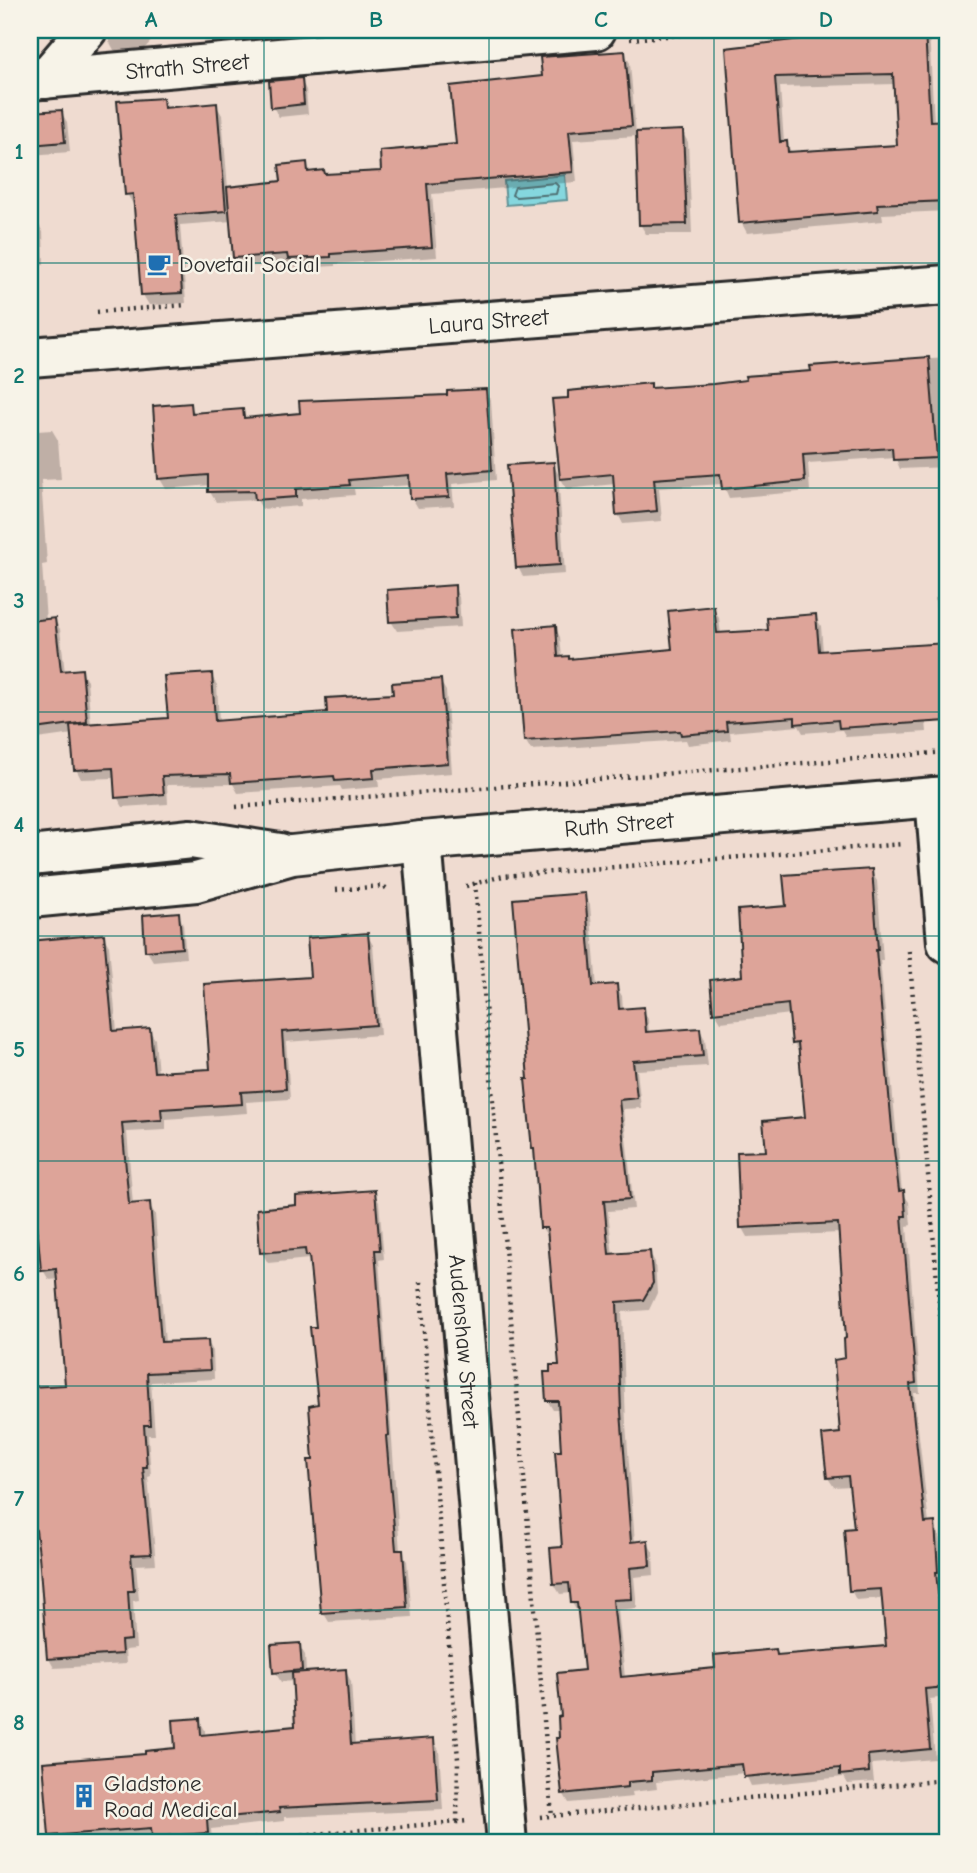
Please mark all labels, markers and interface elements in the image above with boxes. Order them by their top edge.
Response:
text: A [145,6,158,33]
text: B [369,6,383,33]
text: C [594,6,608,33]
text: D [819,6,833,33]
street label: Strath Street [124,48,252,86]
text: 1 [14,138,24,165]
cafe icon: Dovetail Social [145,250,173,278]
place label: Dovetail Social [179,251,320,278]
street label: Laura Street [427,303,551,340]
text: 2 [13,362,25,389]
text: 3 [13,587,25,614]
street label: Ruth Street [563,806,676,843]
text: 4 [14,811,25,838]
text: 5 [13,1036,25,1063]
street label: Audenshaw Street [443,1253,485,1431]
text: 6 [13,1260,25,1287]
text: 7 [14,1485,25,1512]
text: 8 [13,1709,25,1736]
place label: Gladstone Road Medical [104,1770,238,1823]
building icon: Gladstone Road Medical [70,1782,98,1810]

